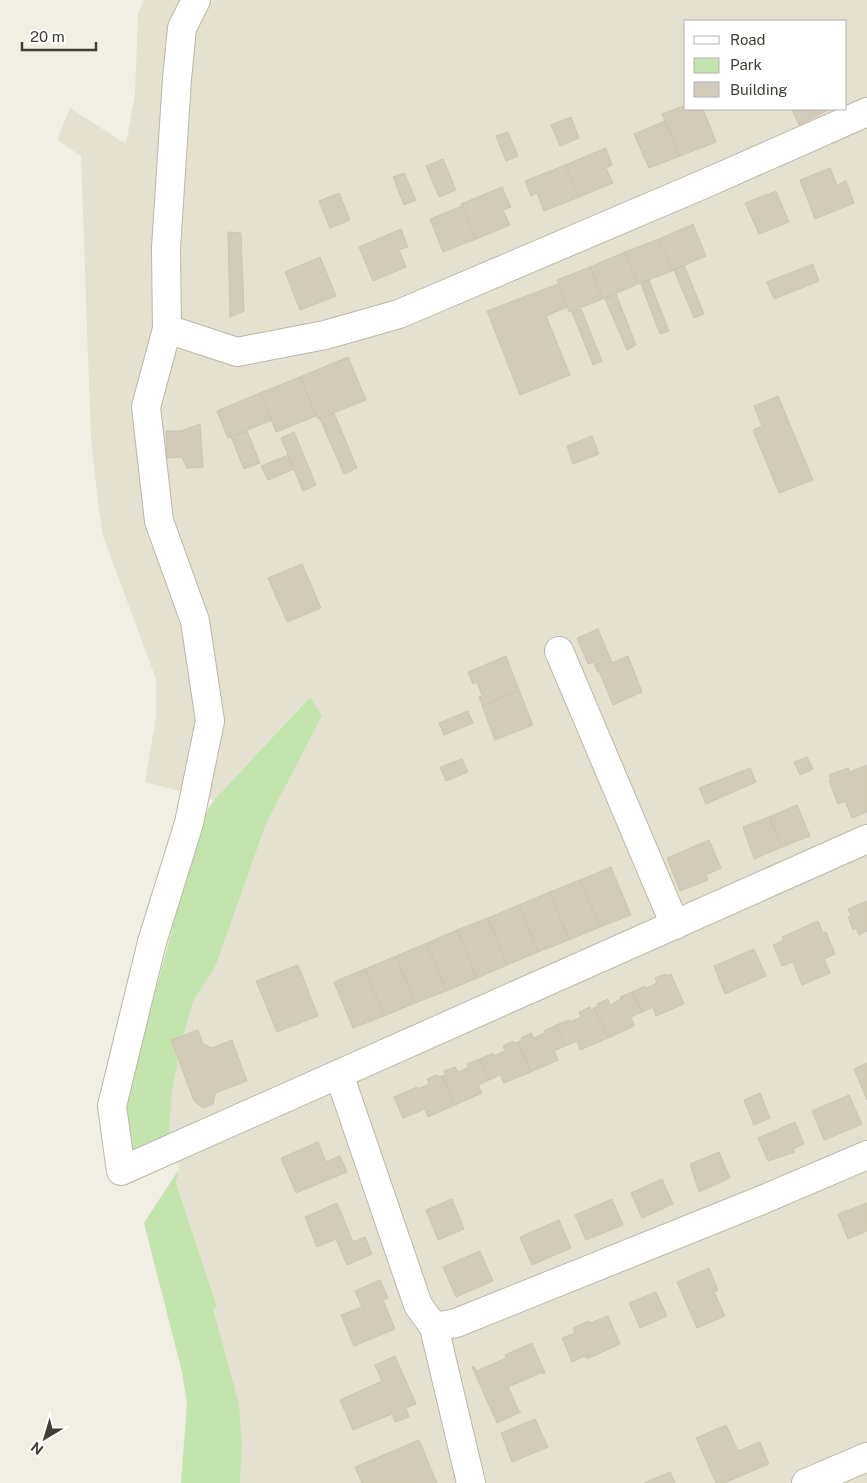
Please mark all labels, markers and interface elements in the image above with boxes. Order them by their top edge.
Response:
scale bar [22,20,96,52]
legend [684,20,847,110]
text: 20 m [30,28,65,45]
text: Road [730,31,766,48]
text: Park [730,56,762,73]
text: Building [730,81,788,98]
north arrow [20,1413,70,1463]
text: N [28,1439,46,1458]

